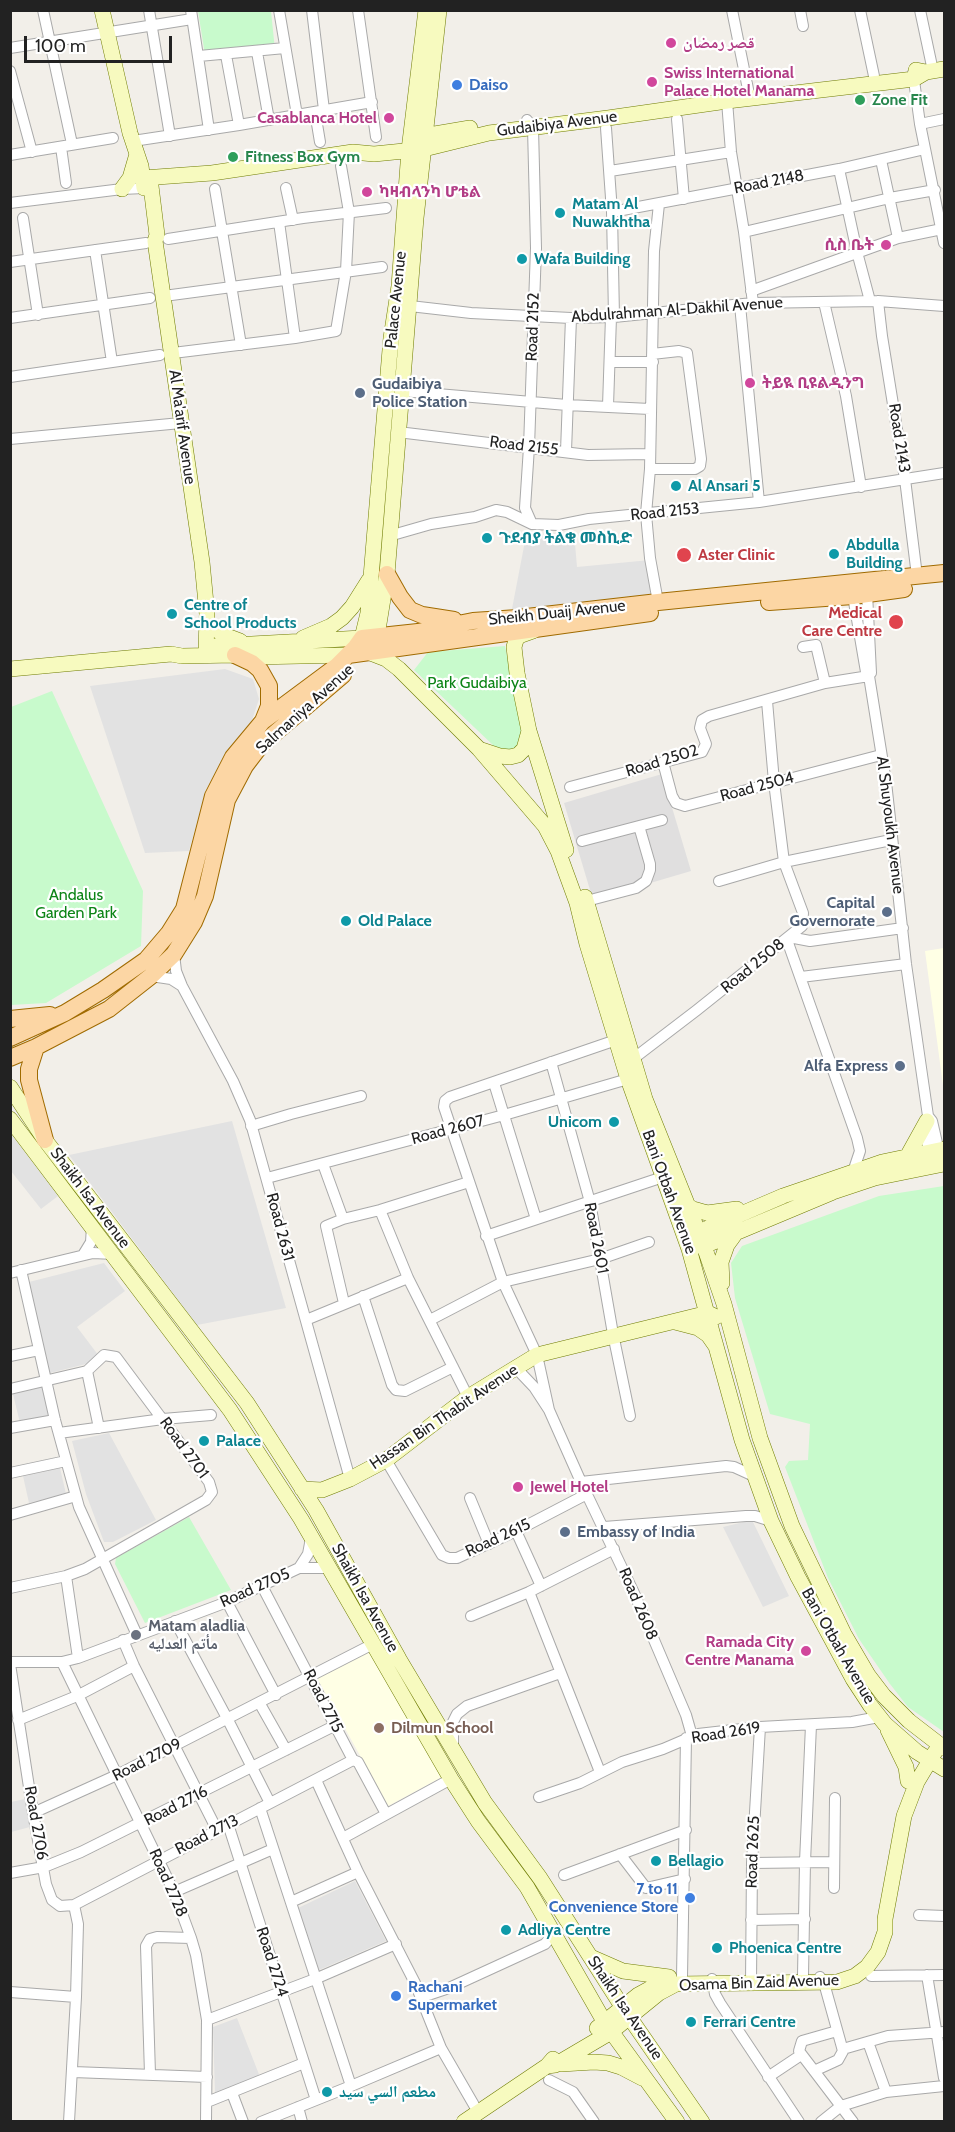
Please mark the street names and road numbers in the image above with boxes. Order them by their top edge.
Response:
street label: Gudaibiya Avenue [496,107,618,141]
street label: Road 2148 [732,166,806,198]
street label: Palace Avenue [381,250,411,350]
street label: Road 2152 [522,292,544,362]
street label: Abdulrahman Al-Dakhil Avenue [571,293,783,327]
street label: Al Ma'arif Avenue [164,368,200,486]
street label: Road 2143 [884,402,914,474]
street label: Road 2155 [488,432,560,460]
street label: Road 2153 [630,499,700,525]
street label: Sheikh Duaij Avenue [488,596,626,630]
street label: Salmaniya Avenue [252,660,358,758]
street label: Road 2502 [623,741,701,781]
street label: Al Shuyoukh Avenue [872,755,908,895]
street label: Road 2504 [718,768,796,806]
street label: Road 2508 [717,935,789,997]
street label: Road 2607 [409,1111,487,1149]
street label: Bani Otbah Avenue [638,1127,700,1257]
street label: Shaikh Isa Avenue [46,1144,134,1252]
street label: Road 2631 [262,1191,298,1263]
street label: Road 2601 [580,1201,612,1275]
street label: Hassan Bin Thabit Avenue [366,1360,522,1474]
street label: Road 2701 [155,1414,213,1482]
street label: Road 2615 [462,1515,534,1561]
street label: Shaikh Isa Avenue [327,1540,403,1656]
street label: Road 2705 [217,1564,293,1612]
street label: Road 2608 [614,1565,662,1643]
street label: Bani Otbah Avenue [797,1585,879,1707]
street label: Road 2715 [299,1666,347,1736]
street label: Road 2619 [690,1718,762,1748]
street label: Road 2709 [109,1734,185,1786]
street label: Road 2716 [141,1782,211,1830]
street label: Road 2706 [20,1784,52,1862]
street label: Road 2713 [172,1811,242,1859]
street label: Road 2625 [742,1815,764,1889]
street label: Road 2728 [144,1846,192,1920]
street label: Road 2724 [252,1925,292,1999]
street label: Shaikh Isa Avenue [583,1952,667,2064]
street label: Osama Bin Zaid Avenue [679,1971,839,1995]

